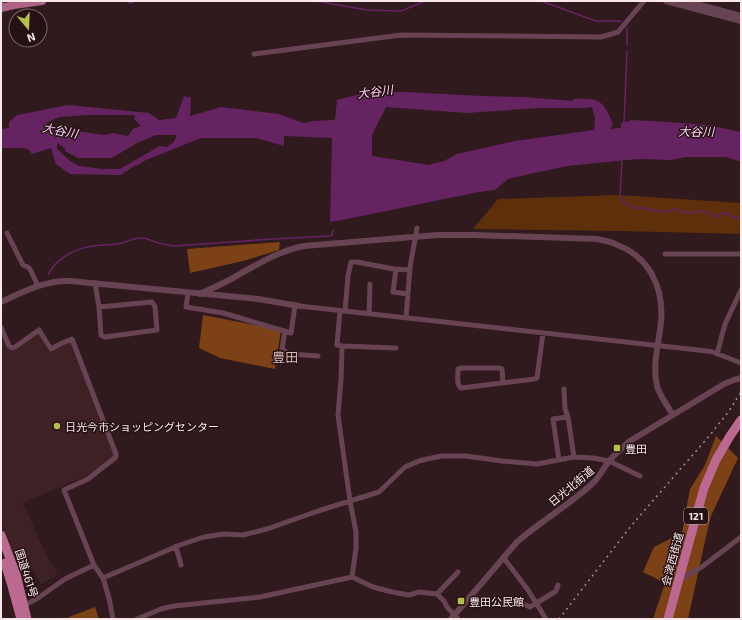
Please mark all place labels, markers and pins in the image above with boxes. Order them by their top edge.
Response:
place label: 日光今市ショッピングセンター [65,420,219,433]
marker: 日光今市ショッピングセンター [52,421,62,431]
place label: 豊田 [625,442,647,455]
marker: 豊田 [612,443,622,453]
place label: 豊田公民館 [469,595,524,608]
marker: 豊田公民館 [456,596,466,606]

